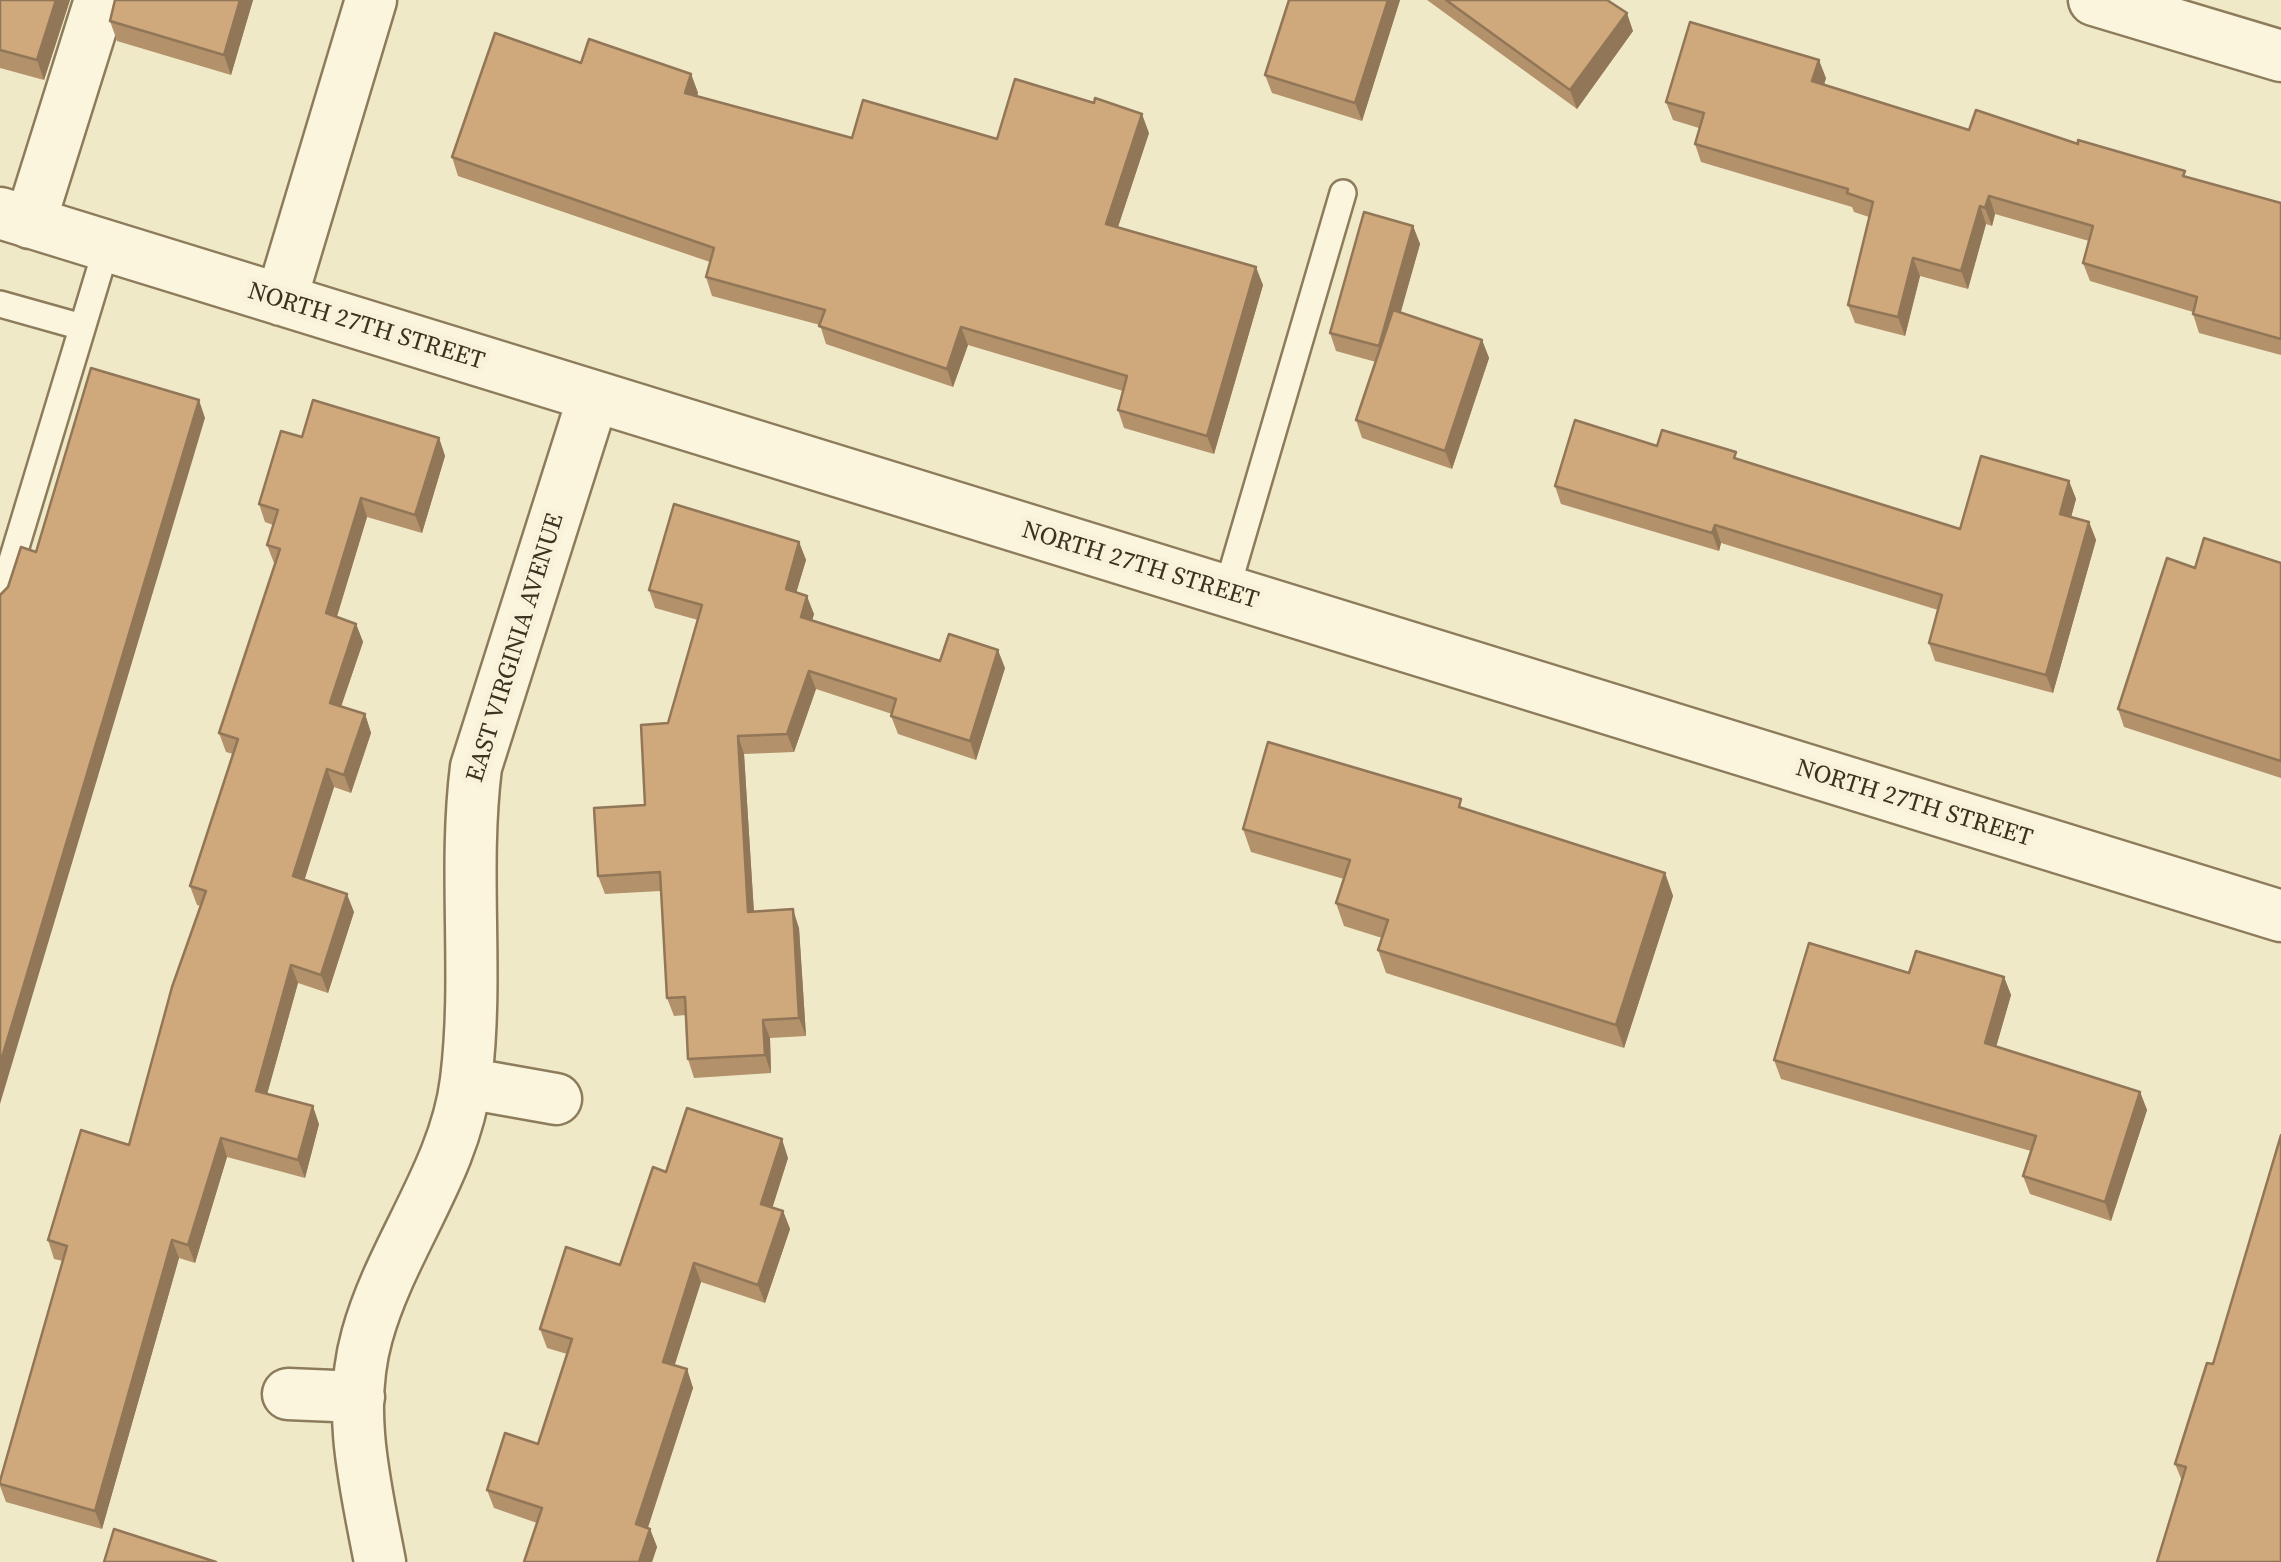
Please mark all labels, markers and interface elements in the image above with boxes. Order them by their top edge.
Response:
street label: NORTH 27TH STREET [244,277,488,377]
street label: EAST VIRGINIA AVENUE [461,510,571,786]
street label: NORTH 27TH STREET [1018,516,1262,616]
street label: NORTH 27TH STREET [1792,754,2036,854]

